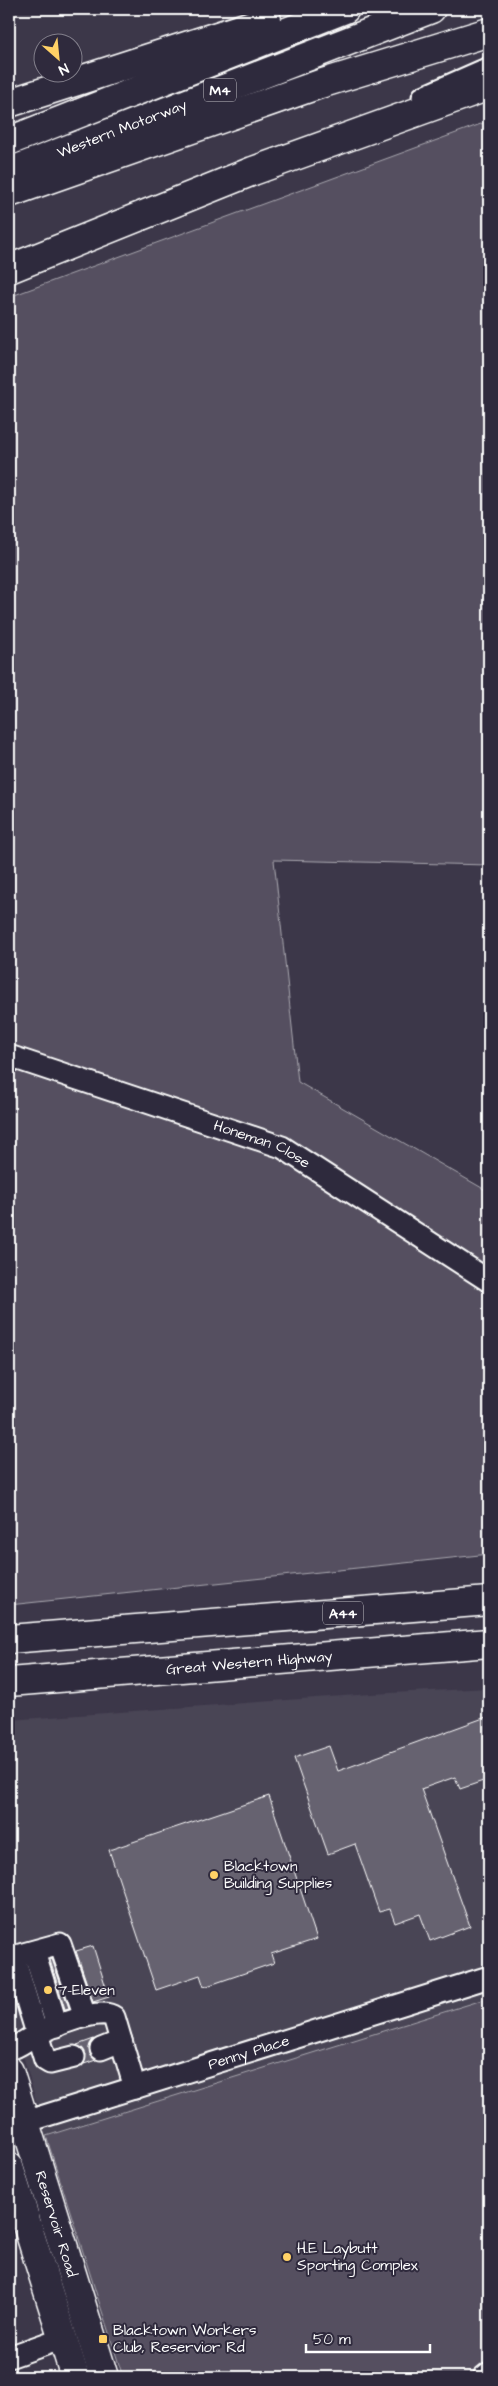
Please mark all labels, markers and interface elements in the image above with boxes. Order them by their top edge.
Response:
north arrow [32,32,82,82]
text: N [55,58,72,80]
road number: M4 [204,78,236,102]
street label: Western Motorway [54,94,190,163]
street label: Honeman Close [211,1115,314,1173]
road number: A44 [323,1602,363,1625]
street label: Great Western Highway [165,1646,333,1680]
place label: Blacktown Building Supplies [224,1856,333,1895]
marker: Blacktown Building Supplies [208,1869,220,1881]
place label: 7-Eleven [58,1980,115,2001]
marker: 7-Eleven [42,1984,54,1996]
street label: Penny Place [205,2030,292,2075]
street label: Reservoir Road [30,2168,82,2280]
place label: H.E Laybutt Sporting Complex [297,2238,419,2277]
marker: H.E Laybutt Sporting Complex [281,2251,293,2263]
place label: Blacktown Workers Club, Reservior Rd [113,2320,257,2358]
scale bar [306,2321,429,2353]
text: 50 m [313,2329,351,2350]
marker: Blacktown Workers Club, Reservior Rd [97,2333,109,2345]

